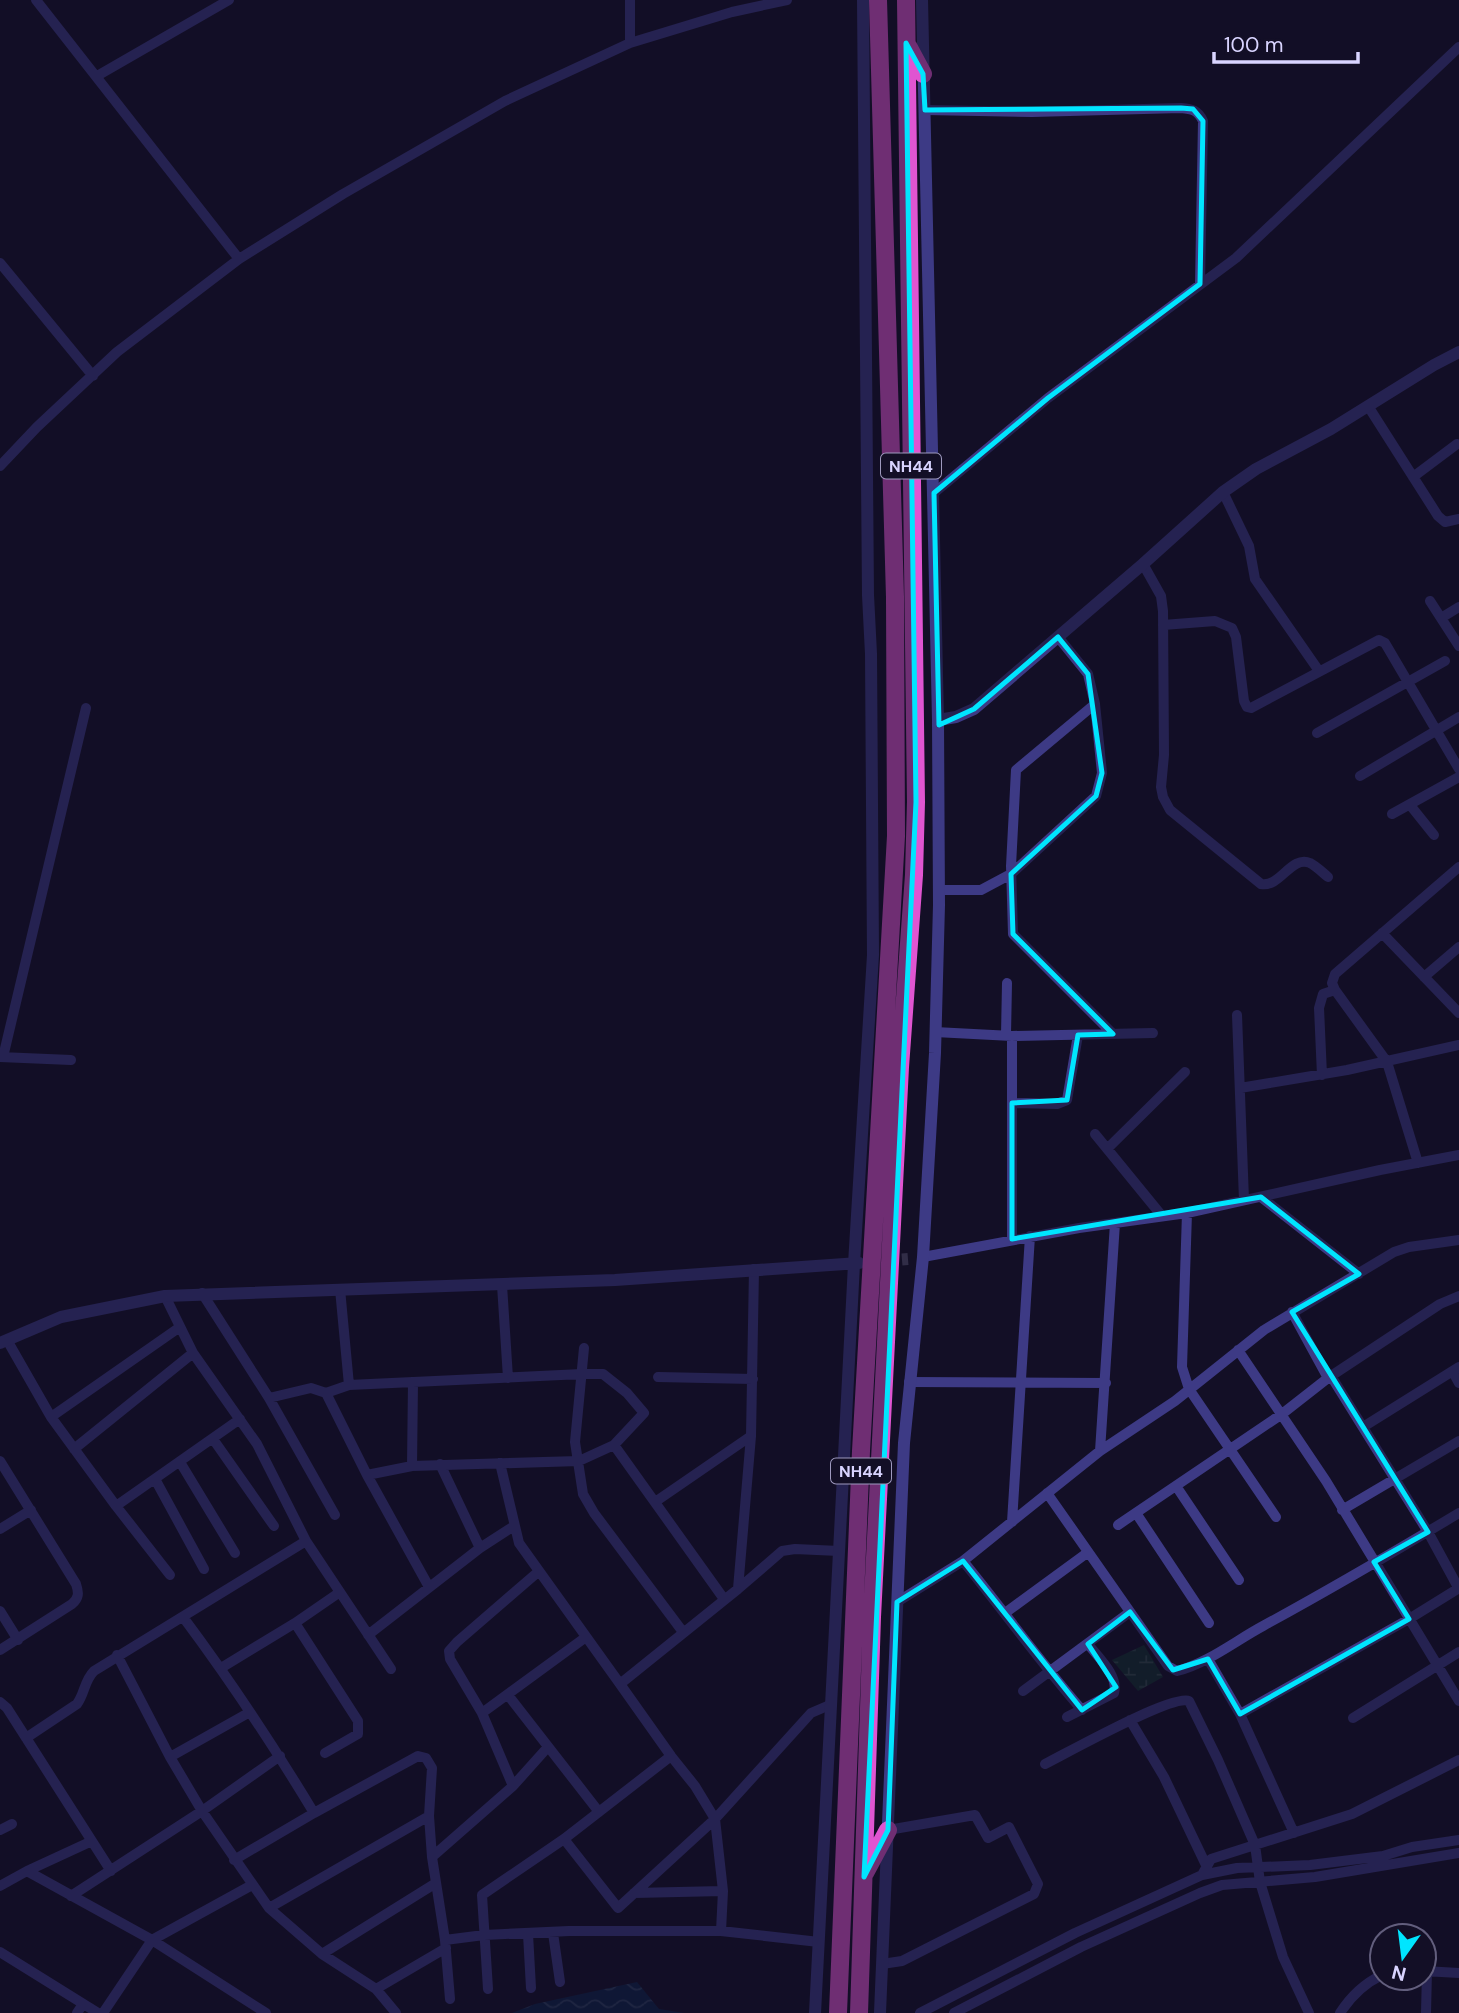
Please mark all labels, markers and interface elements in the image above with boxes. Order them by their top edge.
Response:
scale bar [1214,21,1358,65]
text: 100 m [1224,31,1284,59]
road number: NH44 [881,453,941,478]
road number: NH44 [831,1458,891,1484]
north arrow [1368,1922,1438,1992]
text: N [1389,1959,1409,1987]

